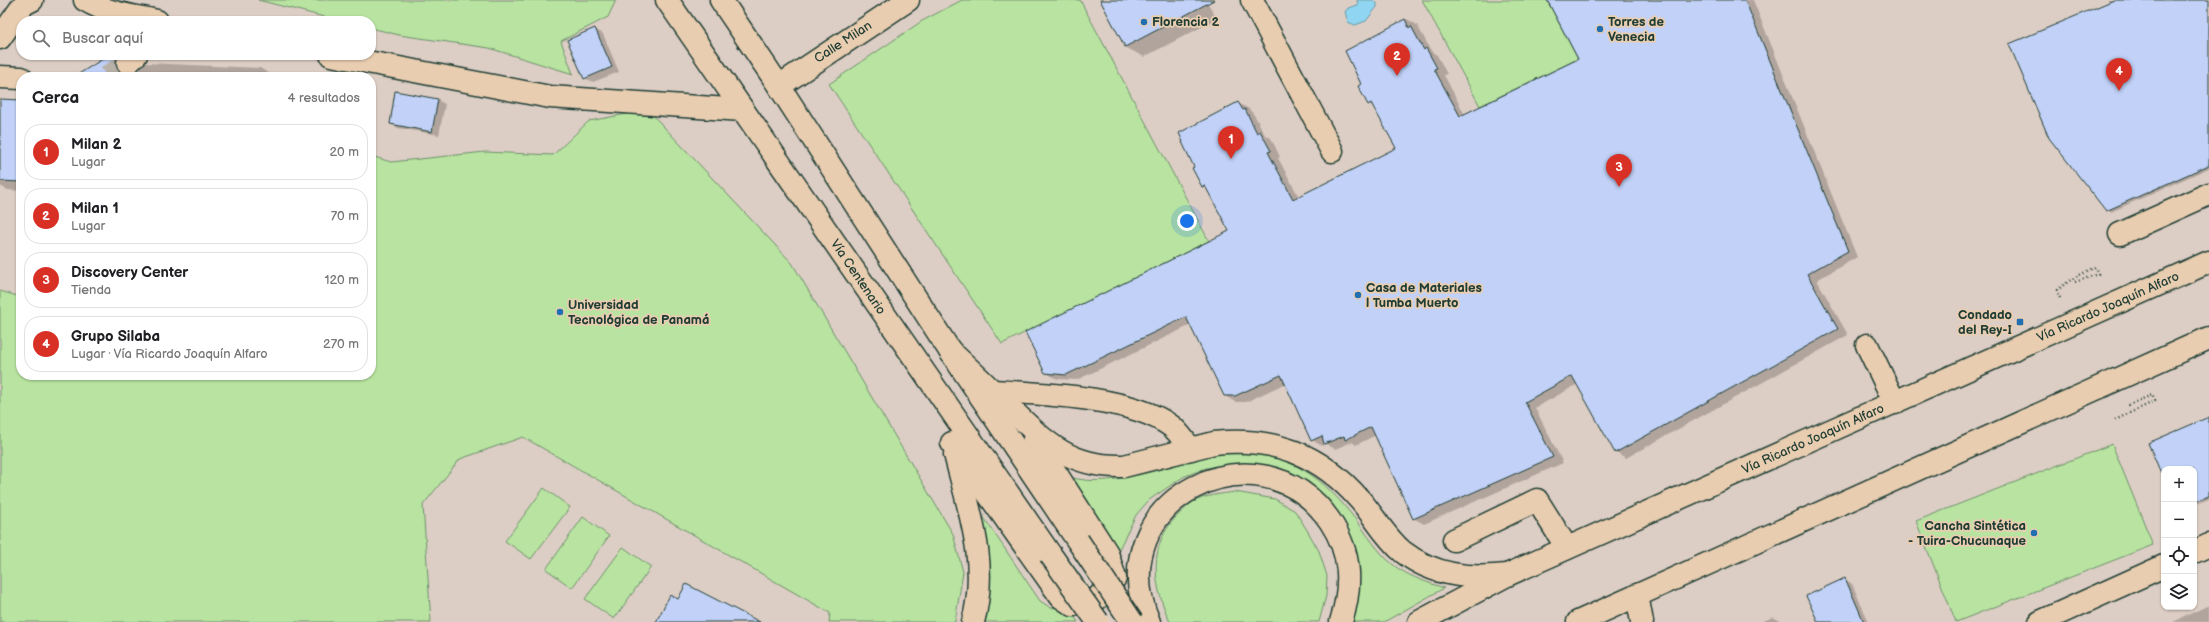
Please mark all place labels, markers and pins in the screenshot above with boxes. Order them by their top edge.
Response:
place label: Florencia 2 [1152,14,1219,30]
place label: Torres de Venecia [1608,14,1664,45]
marker: Florencia 2 [1139,17,1149,27]
marker: Torres de Venecia [1595,24,1605,34]
pin: 2 [1384,43,1410,76]
pin: 4 [2106,58,2132,91]
pin: 1 [1218,126,1244,159]
pin: 3 [1606,154,1632,187]
place label: Casa de Materiales | Tumba Muerto [1366,280,1482,311]
marker: Casa de Materiales | Tumba Muerto [1353,290,1363,300]
place label: Universidad Tecnológica de Panamá [568,297,709,328]
marker: Universidad Tecnológica de Panamá [555,307,565,317]
place label: Condado del Rey-I [1958,307,2012,338]
marker: Condado del Rey-I [2015,317,2025,327]
place label: Cancha Sintética - Tuira-Chucunaque [1908,518,2027,549]
marker: Cancha Sintética - Tuira-Chucunaque [2029,528,2039,538]

